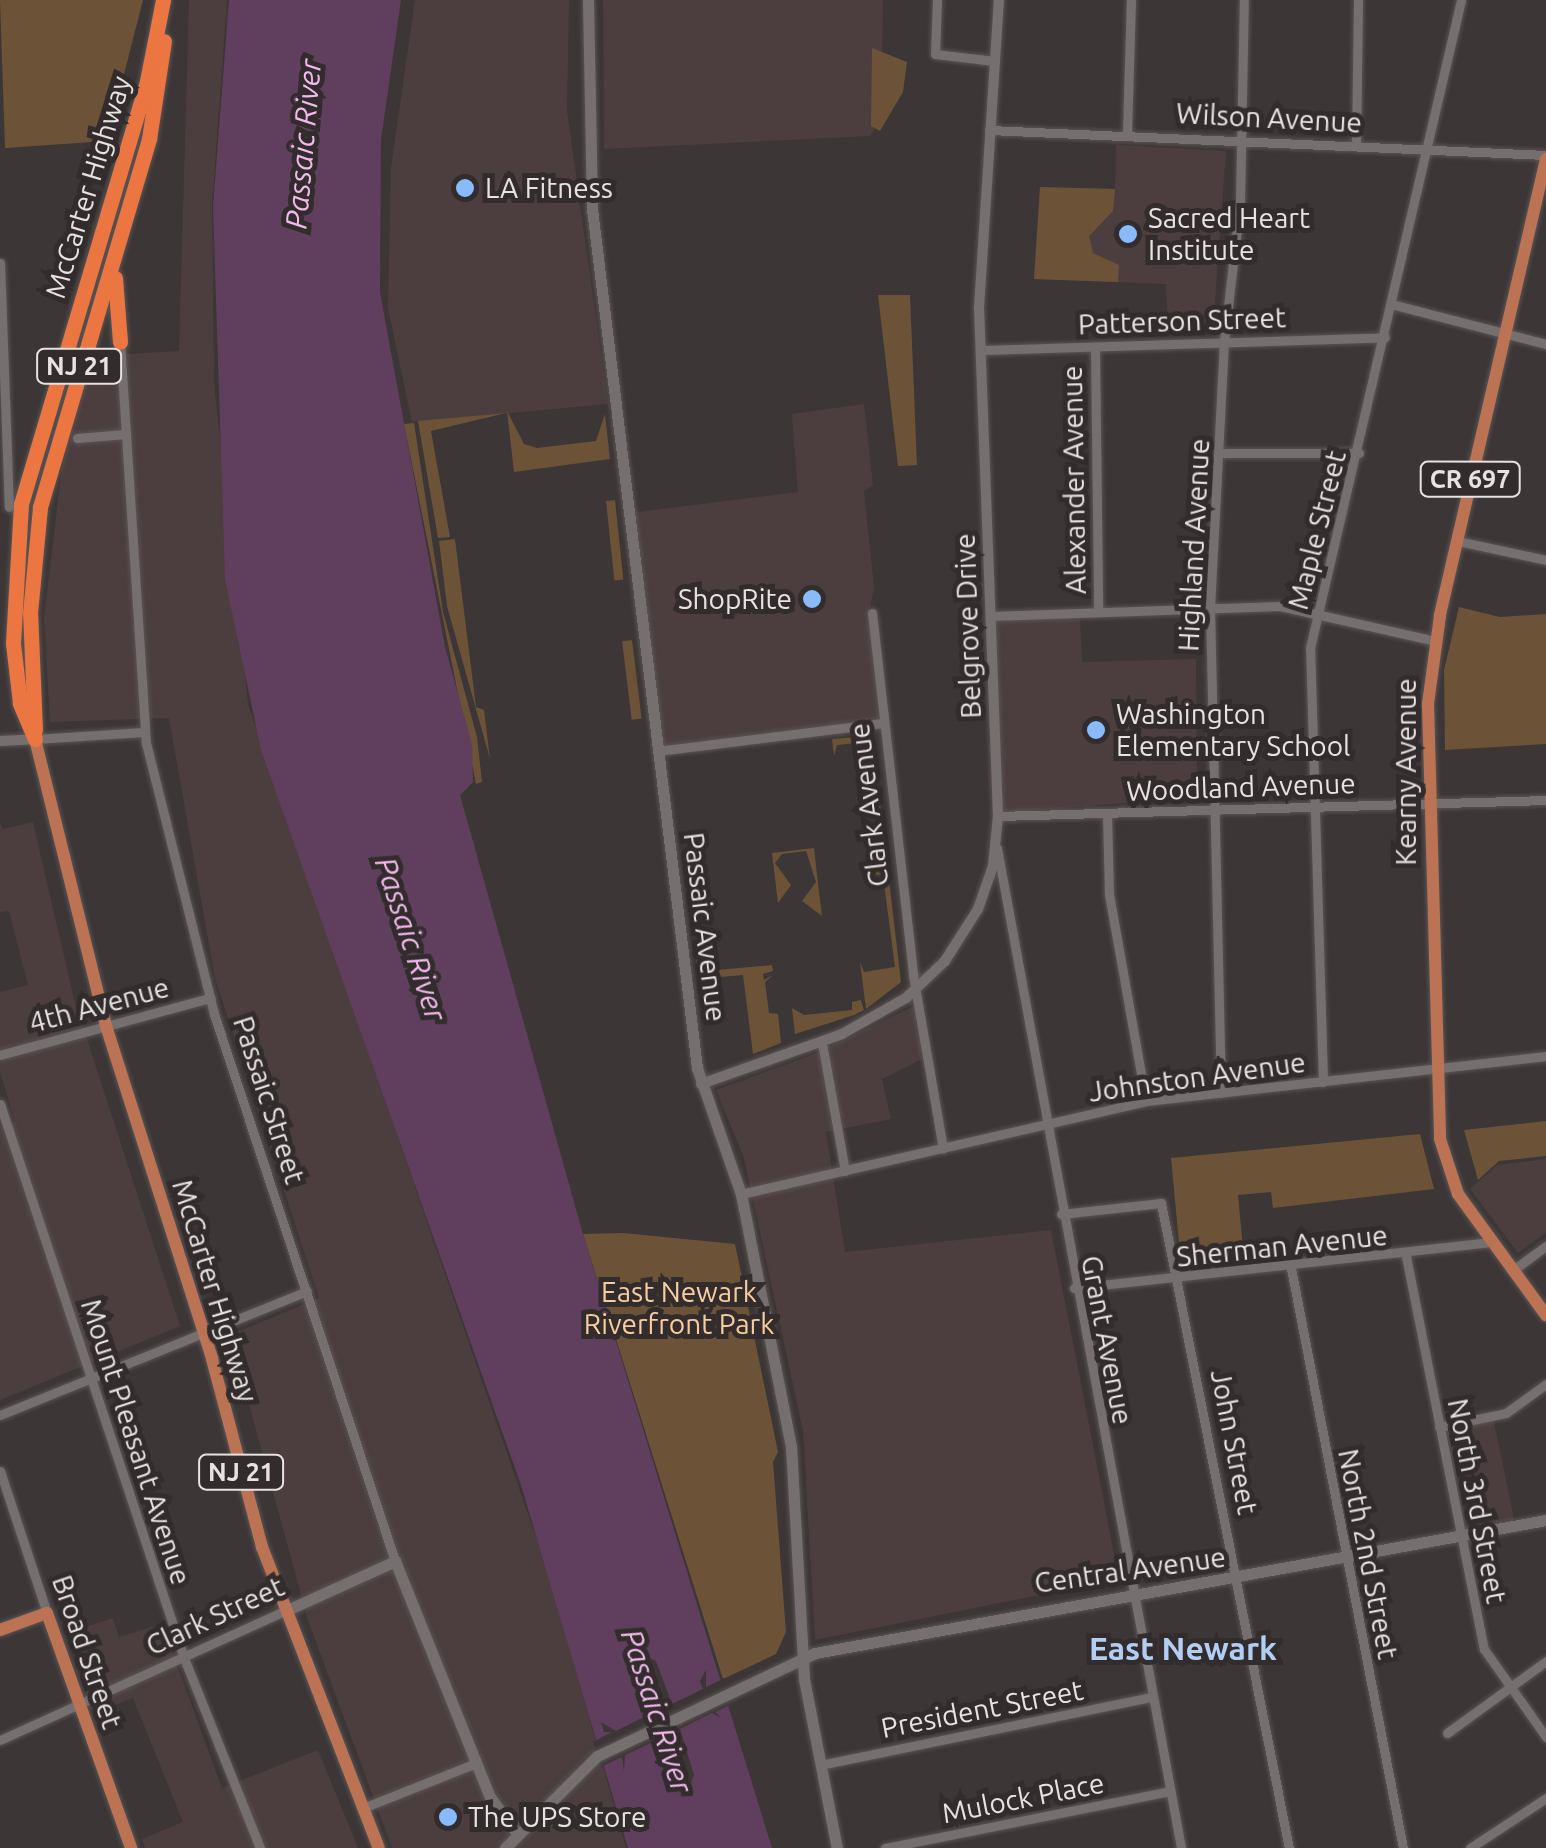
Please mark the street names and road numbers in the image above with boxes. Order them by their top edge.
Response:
street label: McCarter Highway [38,72,138,302]
street label: Wilson Avenue [1175,96,1363,140]
street label: Patterson Street [1077,301,1287,341]
road number: NJ 21 [34,346,124,386]
street label: Alexander Avenue [1055,365,1093,595]
street label: Highland Avenue [1172,438,1216,652]
street label: Maple Street [1281,447,1353,613]
road number: CR 697 [1418,459,1522,499]
street label: Belgrove Drive [948,533,988,719]
street label: Kearny Avenue [1389,678,1423,866]
street label: Clark Avenue [842,721,896,889]
street label: Woodland Avenue [1126,766,1356,808]
street label: Passaic Avenue [677,831,733,1023]
street label: 4th Avenue [25,970,173,1040]
street label: Passaic Street [226,1012,312,1188]
street label: Johnston Avenue [1087,1045,1307,1109]
street label: McCarter Highway [165,1176,265,1406]
street label: Sherman Avenue [1175,1218,1389,1274]
street label: Grant Avenue [1074,1253,1140,1427]
street label: Mount Pleasant Avenue [74,1295,198,1589]
street label: John Street [1204,1367,1264,1517]
street label: North 3rd Street [1441,1396,1513,1606]
street label: North 2nd Street [1331,1446,1405,1662]
road number: NJ 21 [196,1452,286,1492]
street label: Central Avenue [1032,1540,1228,1600]
street label: Clark Street [141,1569,289,1663]
street label: Broad Street [45,1571,129,1733]
street label: President Street [878,1673,1086,1745]
street label: Mulock Place [939,1766,1107,1830]

